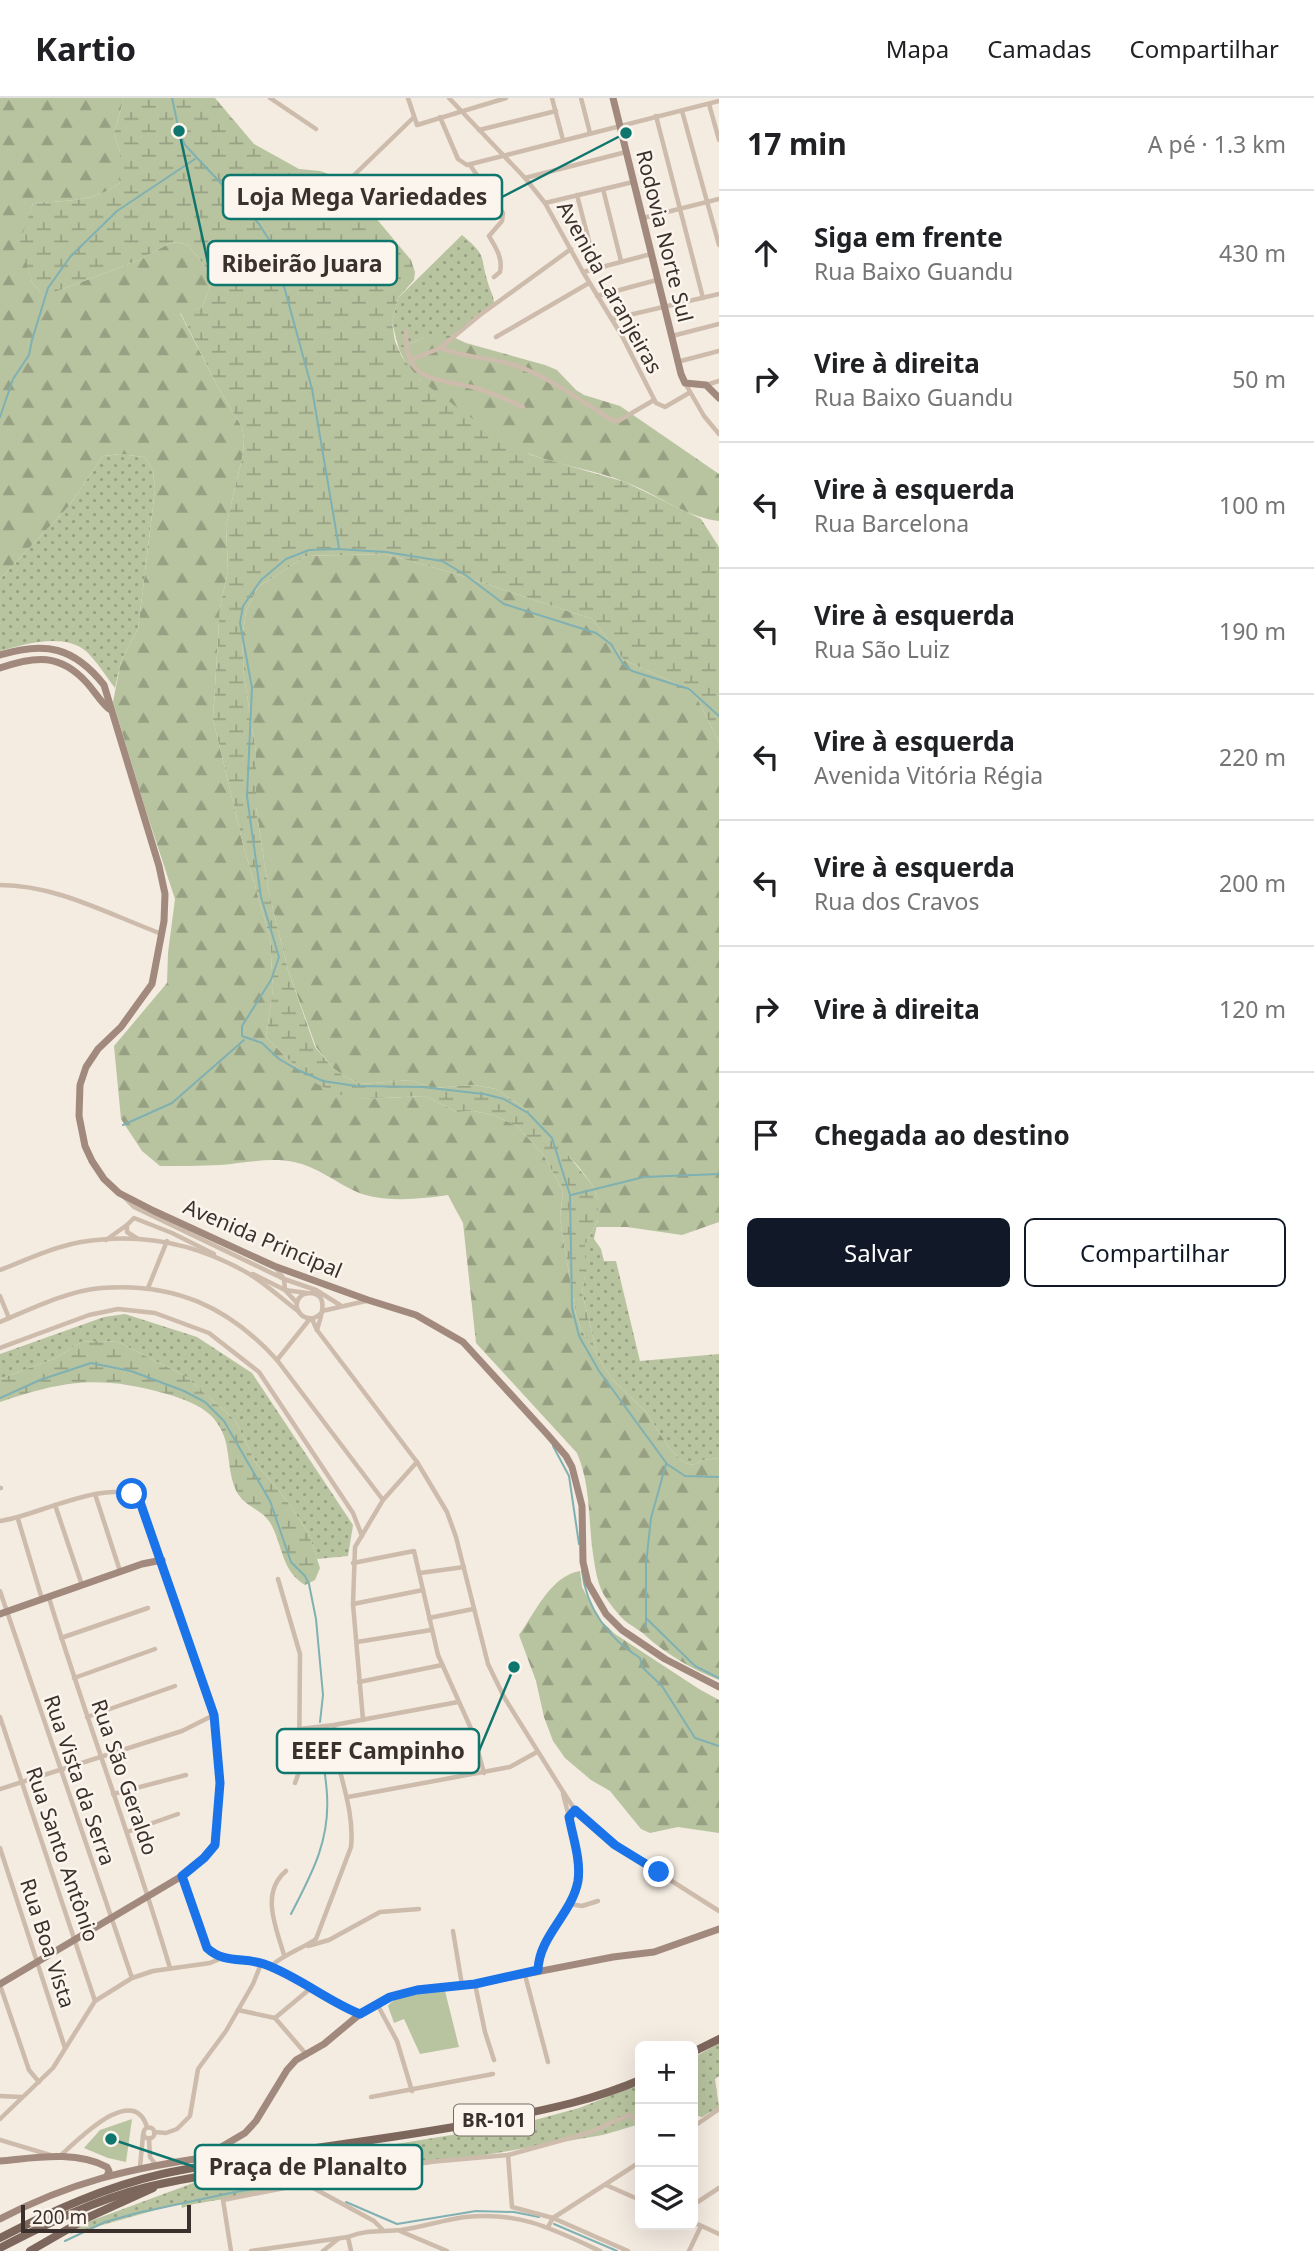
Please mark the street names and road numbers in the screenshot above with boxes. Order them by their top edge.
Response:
street label: Rodovia Norte Sul [630,147,700,325]
street label: Avenida Laranjeiras [551,196,669,378]
street label: Avenida Principal [179,1192,347,1284]
street label: Rua Vista da Serra [38,1691,122,1869]
street label: Rua São Geraldo [85,1695,165,1859]
street label: Rua Santo Antônio [20,1763,106,1945]
street label: Rua Boa Vista [14,1875,82,2011]
road number: BR-101 [454,2104,534,2136]

